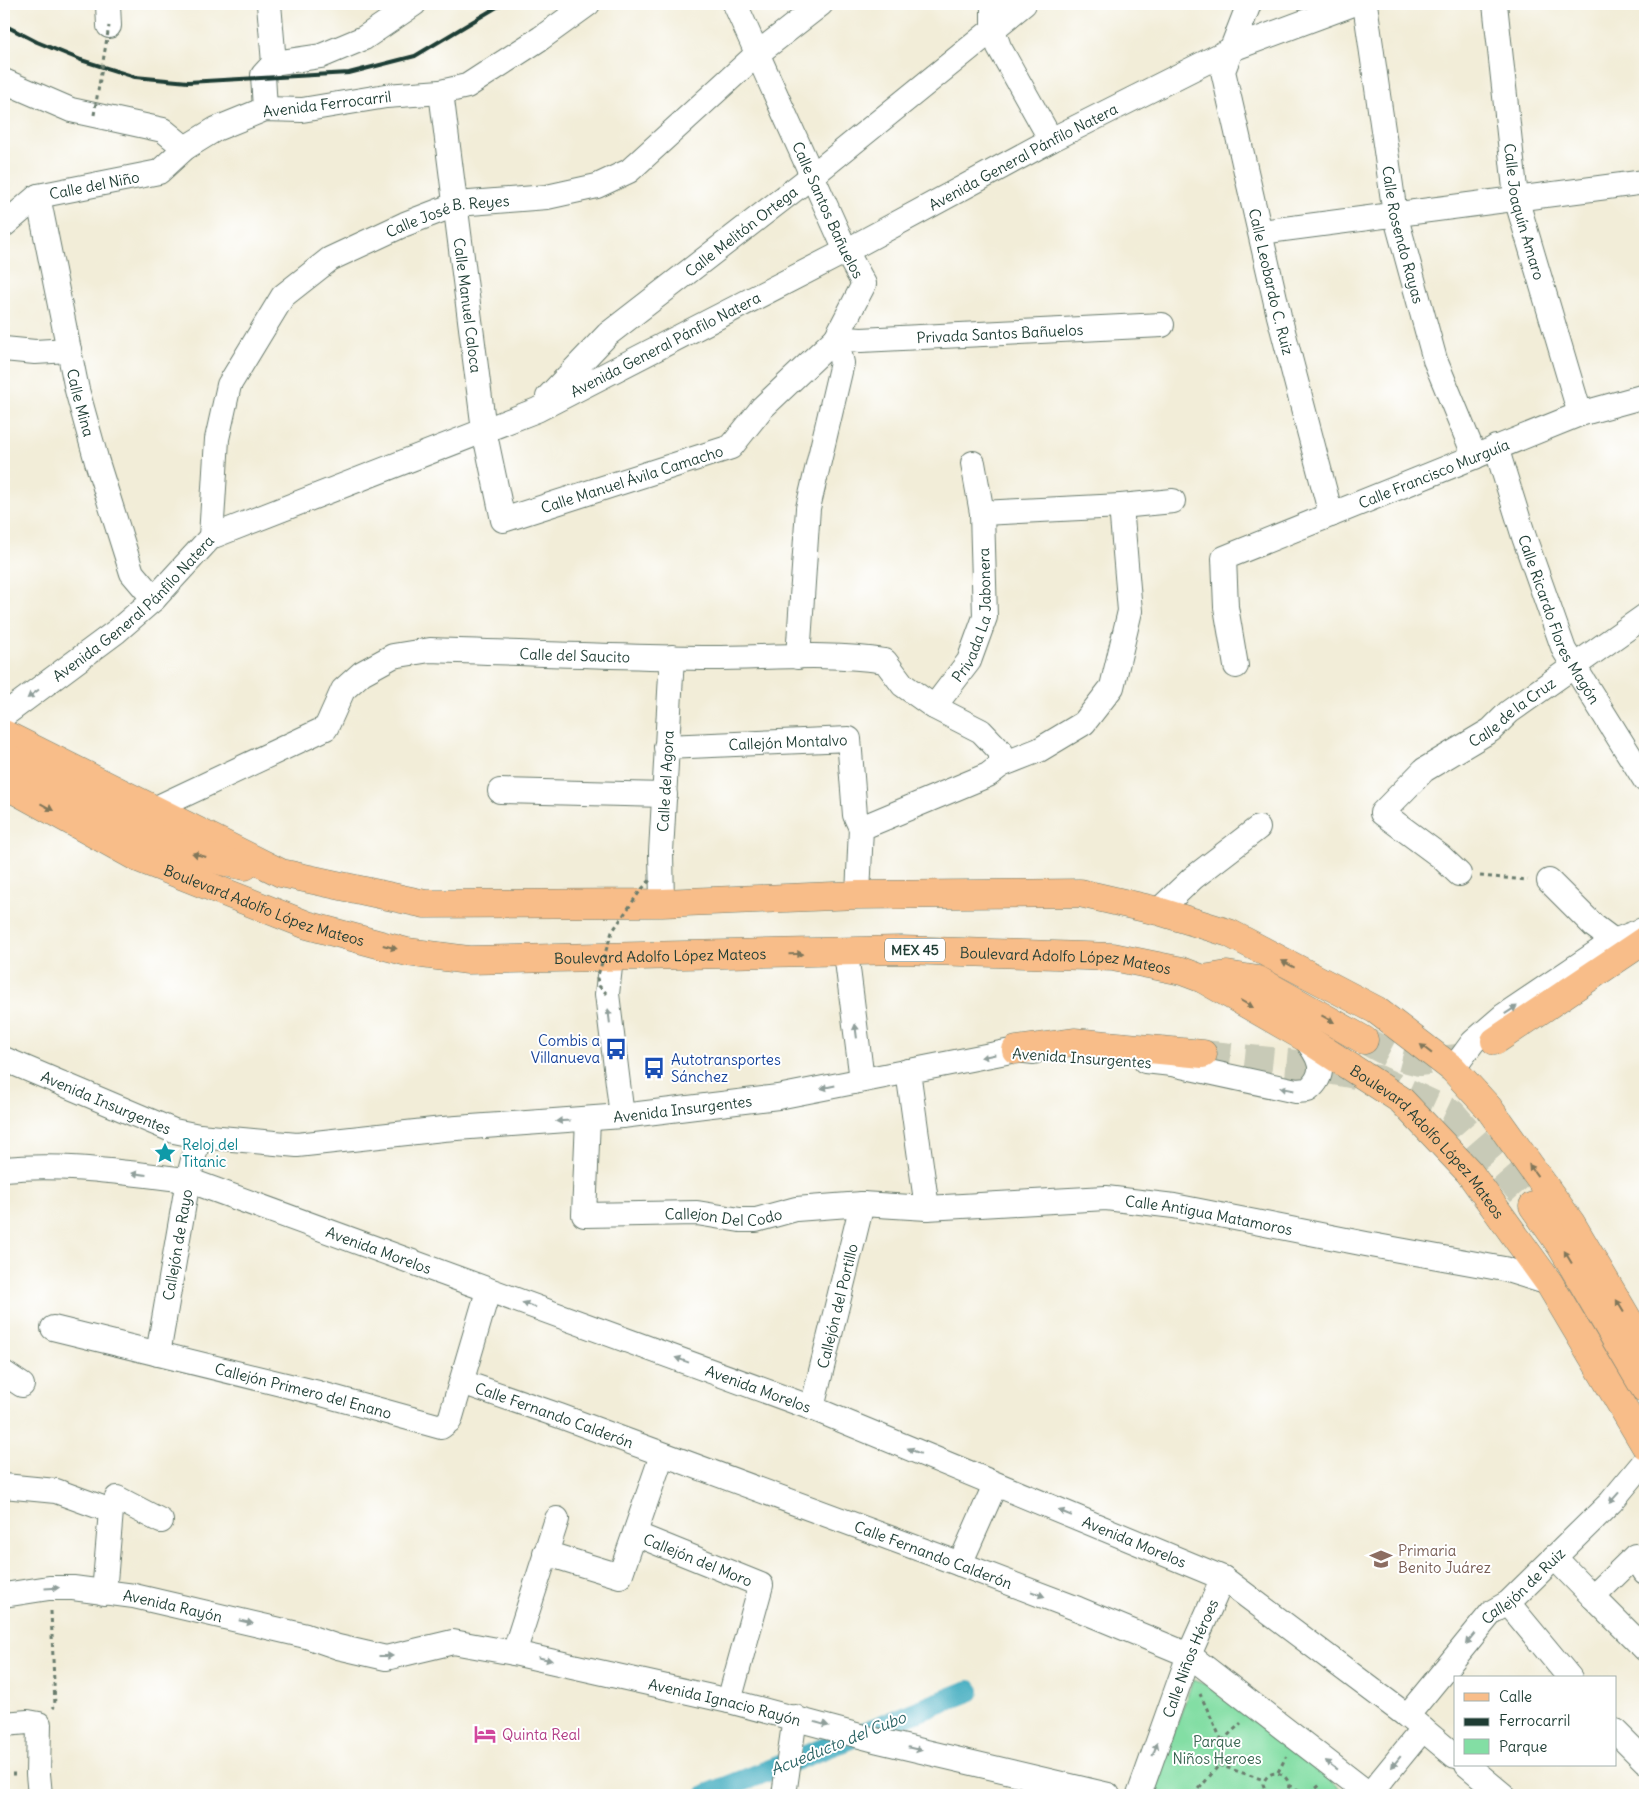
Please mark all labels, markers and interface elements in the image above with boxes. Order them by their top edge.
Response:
street label: Avenida Ferrocarril [262,87,392,121]
street label: Avenida General Pánfilo Natera [925,98,1121,214]
street label: Calle Santos Bañuelos [789,138,869,282]
street label: Calle Joaquín Amaro [1501,142,1549,282]
street label: Calle Rosendo Rayas [1379,165,1429,306]
street label: Calle del Niño [48,167,141,203]
street label: Calle Melitón Ortega [681,181,801,281]
street label: Calle José B. Reyes [382,190,510,241]
street label: Calle Leobardo C. Ruiz [1245,206,1298,357]
street label: Calle Manuel Caloca [450,237,486,374]
street label: Avenida General Pánfilo Natera [567,287,764,401]
street label: Privada Santos Bañuelos [916,319,1084,347]
street label: Calle Mina [63,367,99,439]
street label: Calle Francisco Murguía [1355,434,1512,512]
street label: Calle Manuel Ávila Camacho [538,441,725,517]
street label: Avenida General Pánfilo Natera [48,531,218,685]
street label: Calle Ricardo Flores Magón [1514,532,1605,707]
street label: Privada La Jabonera [947,547,995,686]
street label: Calle del Saucito [519,644,630,666]
street label: Calle de la Cruz [1465,673,1559,751]
one-way arrow [27,688,40,699]
street label: Calle del Agora [653,729,677,832]
street label: Callejón Montalvo [728,730,848,754]
one-way arrow [39,803,54,811]
one-way arrow [192,851,207,859]
street label: Boulevard Adolfo López Mateos [161,860,367,950]
road number: MEX 45 [885,938,945,962]
street label: Boulevard Adolfo López Mateos [959,942,1173,978]
one-way arrow [383,943,398,951]
street label: Boulevard Adolfo López Mateos [554,944,767,968]
one-way arrow [789,950,805,958]
one-way arrow [1281,960,1295,968]
one-way arrow [1240,999,1253,1008]
one-way arrow [1505,1006,1518,1015]
one-way arrow [605,1007,613,1023]
one-way arrow [1321,1015,1336,1023]
one-way arrow [852,1023,860,1039]
place label: Combis a Villanueva [531,1031,600,1067]
bus stop icon: Combis a Villanueva [603,1036,629,1062]
one-way arrow [1420,1043,1433,1054]
street label: Avenida Insurgentes [1012,1044,1152,1072]
place label: Autotransportes Sánchez [671,1050,781,1086]
one-way arrow [980,1052,995,1060]
bus stop icon: Autotransportes Sánchez [641,1055,667,1081]
street label: Boulevard Adolfo López Mateos [1347,1060,1509,1222]
street label: Avenida Insurgentes [38,1066,174,1138]
one-way arrow [820,1083,836,1091]
one-way arrow [1279,1085,1294,1093]
street label: Avenida Insurgentes [613,1091,753,1126]
one-way arrow [555,1117,571,1125]
place label: Reloj del Titanic [182,1135,238,1171]
place icon: Reloj del Titanic [152,1140,178,1166]
one-way arrow [1528,1163,1538,1177]
one-way arrow [131,1170,147,1178]
street label: Callejón de Rayo [158,1188,196,1302]
street label: Calle Antigua Matamoros [1124,1191,1294,1239]
street label: Callejon Del Codo [665,1203,784,1230]
street label: Avenida Morelos [324,1222,434,1278]
street label: Callejón del Portillo [813,1242,861,1370]
one-way arrow [1563,1250,1572,1263]
one-way arrow [521,1300,536,1308]
one-way arrow [1616,1300,1625,1313]
one-way arrow [674,1356,689,1364]
street label: Callejón Primero del Enano [213,1359,394,1422]
street label: Avenida Morelos [703,1360,814,1416]
street label: Calle Fernando Calderón [473,1378,637,1452]
one-way arrow [907,1447,922,1454]
one-way arrow [1608,1491,1619,1504]
one-way arrow [1057,1509,1072,1517]
street label: Avenida Morelos [1080,1511,1189,1571]
street label: Calle Fernando Calderón [852,1516,1015,1593]
street label: Callejón del Moro [641,1529,755,1590]
place label: Primaria Benito Juárez [1398,1541,1491,1577]
street label: Callejón de Ruiz [1477,1543,1569,1628]
school or university icon: Primaria Benito Juárez [1368,1546,1394,1572]
one-way arrow [44,1584,60,1592]
street label: Avenida Rayón [122,1585,225,1626]
one-way arrow [1031,1590,1045,1598]
street label: Calle Niños Héroes [1158,1596,1222,1720]
one-way arrow [238,1618,253,1626]
one-way arrow [1464,1633,1475,1646]
one-way arrow [378,1652,394,1660]
one-way arrow [537,1656,553,1664]
street label: Avenida Ignacio Rayón [647,1674,804,1729]
legend [1454,1676,1616,1766]
text: Calle [1499,1687,1532,1706]
water label: Acueducto del Cubo [767,1706,909,1779]
text: Ferrocarril [1499,1711,1570,1730]
hotel icon: Quinta Real [472,1721,498,1747]
one-way arrow [815,1721,830,1729]
place label: Quinta Real [502,1725,580,1744]
park label: Parque Niños Heroes [1172,1732,1262,1768]
text: Parque [1499,1737,1547,1756]
one-way arrow [1152,1742,1159,1757]
one-way arrow [907,1745,922,1753]
one-way arrow [1390,1755,1401,1768]
one-way arrow [1324,1760,1338,1770]

